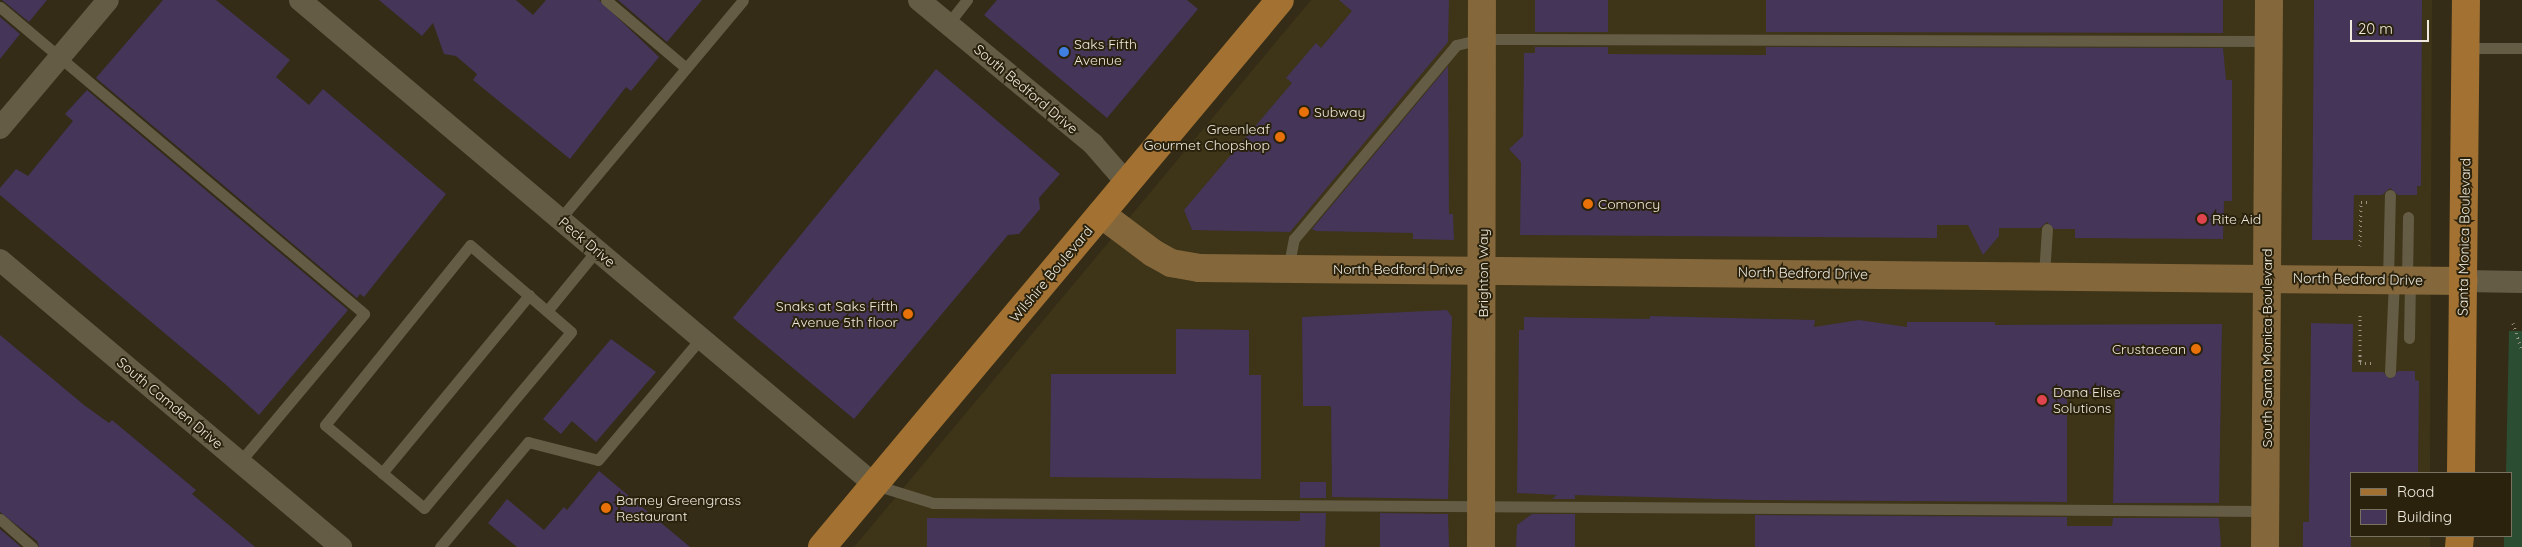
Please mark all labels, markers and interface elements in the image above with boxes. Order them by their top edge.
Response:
scale bar [2352,10,2431,42]
text: 20 m [2358,19,2393,38]
place label: Saks Fifth Avenue [1074,36,1137,68]
street label: South Bedford Drive [971,41,1081,137]
marker: Saks Fifth Avenue [1058,46,1070,58]
place label: Subway [1314,104,1365,120]
marker: Subway [1298,106,1310,118]
place label: Greenleaf Gourmet Chopshop [1144,121,1270,154]
marker: Greenleaf Gourmet Chopshop [1274,131,1286,143]
street label: Santa Monica Boulevard [2454,158,2474,316]
place label: Comoncy [1598,196,1660,212]
marker: Comoncy [1582,198,1594,210]
place label: Rite Aid [2212,211,2261,227]
marker: Rite Aid [2196,213,2208,225]
street label: Peck Drive [555,214,619,270]
street label: Wilshire Boulevard [1006,223,1096,325]
street label: Brighton Way [1475,228,1491,318]
street label: South Santa Monica Boulevard [2259,249,2275,447]
street label: North Bedford Drive [1333,261,1463,277]
street label: North Bedford Drive [1738,263,1868,283]
street label: North Bedford Drive [2293,269,2423,289]
place label: Snaks at Saks Fifth Avenue 5th floor [776,298,898,331]
marker: Snaks at Saks Fifth Avenue 5th floor [902,308,914,320]
place label: Crustacean [2112,341,2186,357]
marker: Crustacean [2190,343,2202,355]
street label: South Camden Drive [114,354,226,452]
place label: Dana Elise Solutions [2053,384,2121,417]
marker: Dana Elise Solutions [2035,393,2049,407]
legend [2350,472,2512,537]
text: Road [2397,482,2434,501]
place label: Barney Greengrass Restaurant [616,492,741,524]
marker: Barney Greengrass Restaurant [600,502,612,514]
text: Building [2397,507,2452,526]

